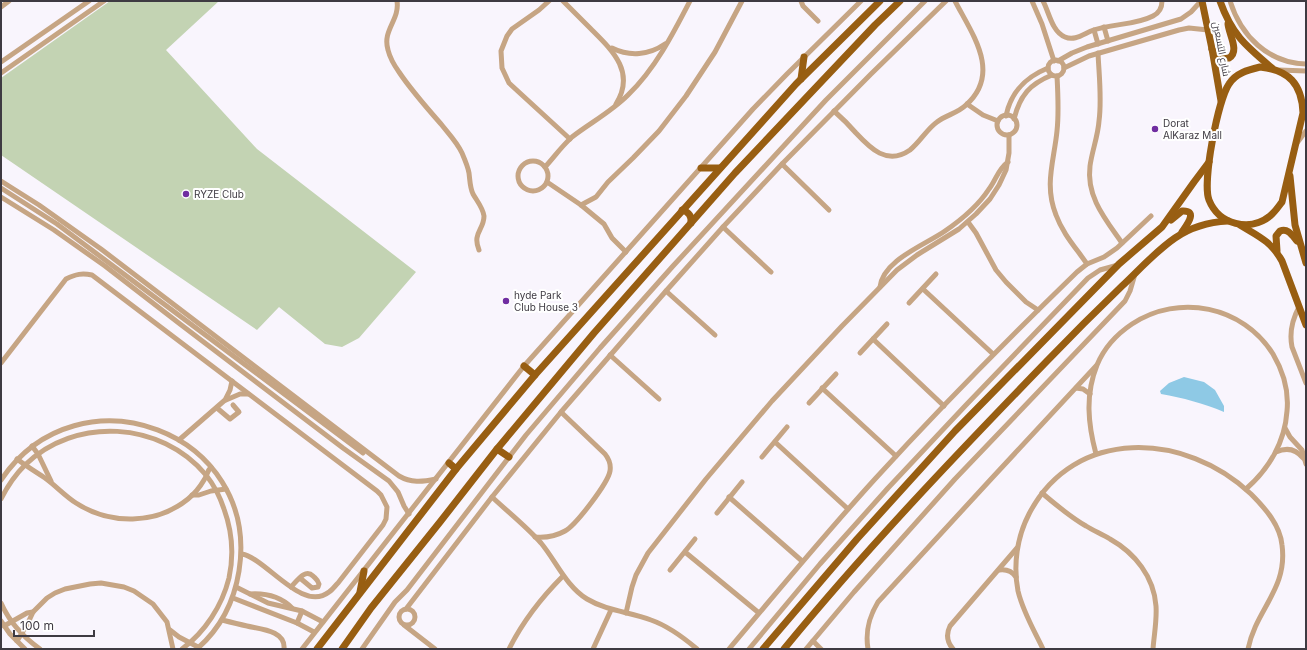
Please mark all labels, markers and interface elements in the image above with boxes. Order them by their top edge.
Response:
street label: شارع التسعين [1210,21,1233,78]
place label: Dorat AlKaraz Mall [1163,117,1222,141]
marker: Dorat AlKaraz Mall [1150,124,1160,134]
place label: RYZE Club [194,188,244,200]
marker: RYZE Club [181,189,191,199]
place label: hyde Park Club House 3 [514,289,578,313]
marker: hyde Park Club House 3 [501,296,511,306]
scale bar [14,612,94,638]
text: 100 m [20,618,54,633]

